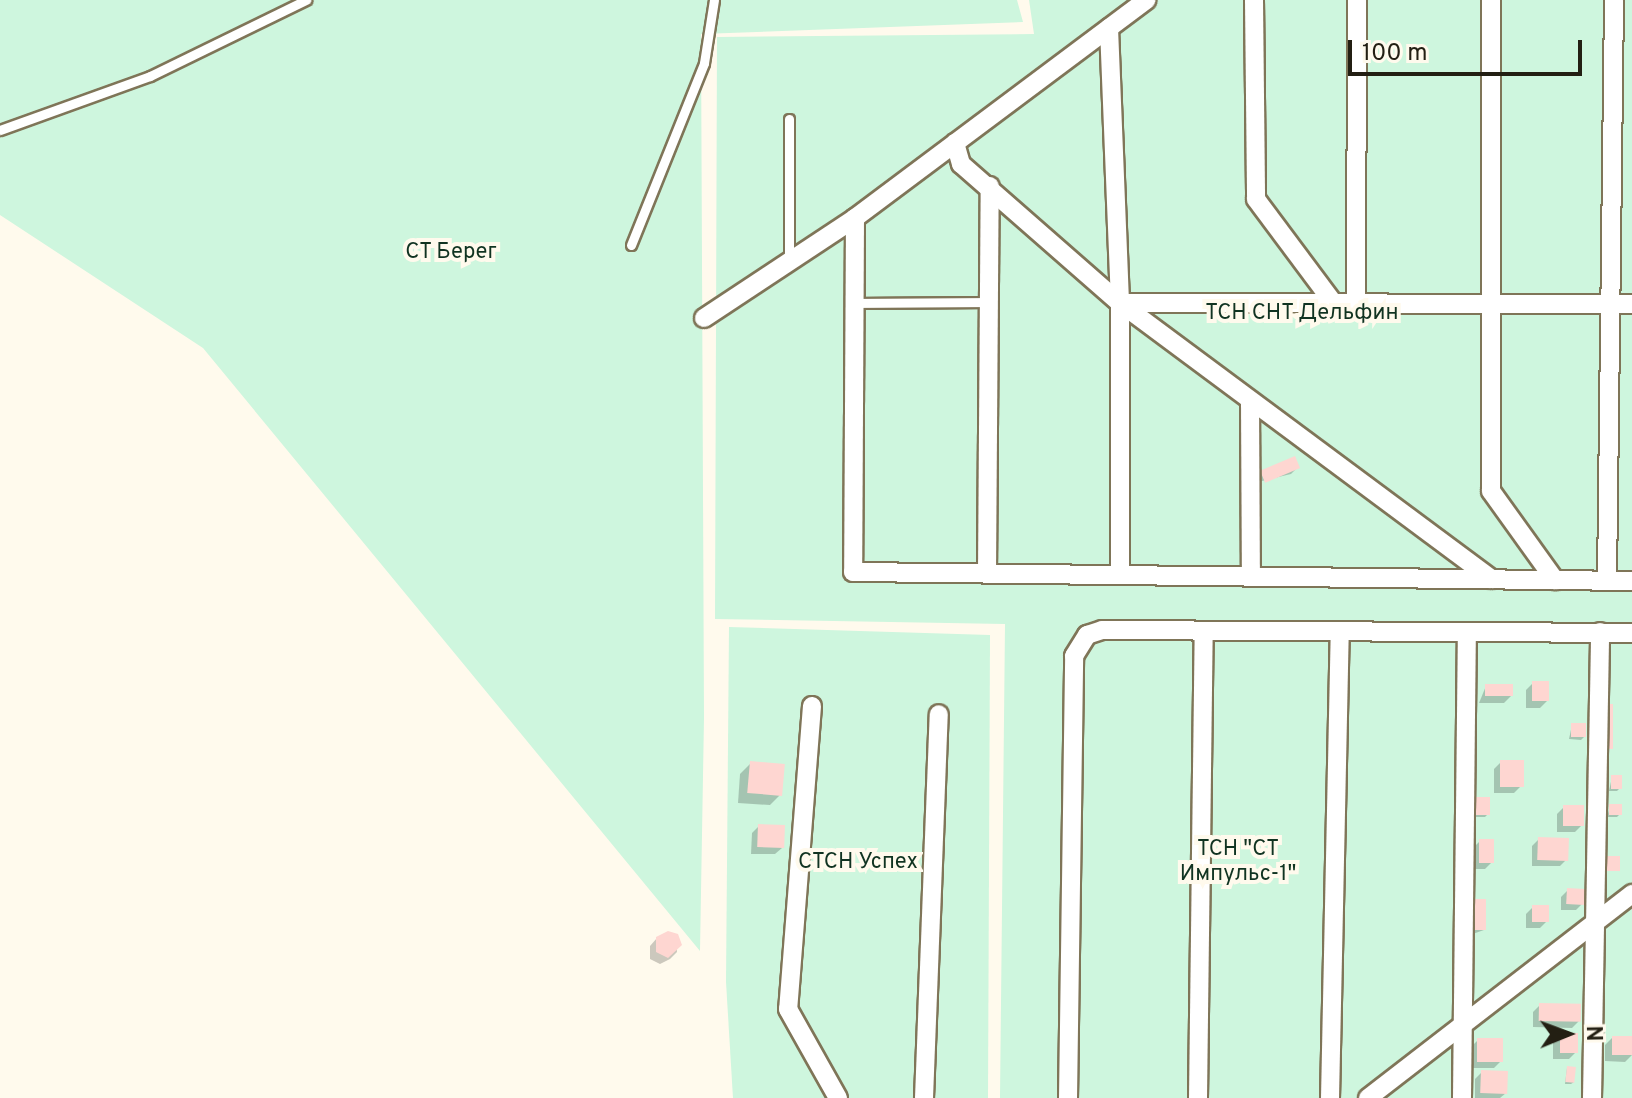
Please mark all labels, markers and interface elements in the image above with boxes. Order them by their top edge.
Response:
scale bar [1352,24,1586,74]
text: 100 m [1362,39,1428,69]
park label: СТ Берег [405,240,497,266]
park label: ТСН СНТ Дельфин [1205,301,1399,327]
park label: ТСН "СТ Импульс-1" [1180,836,1296,888]
park label: СТСН Успех [798,850,918,876]
north arrow [1528,994,1608,1074]
text: N [1579,1025,1606,1042]

